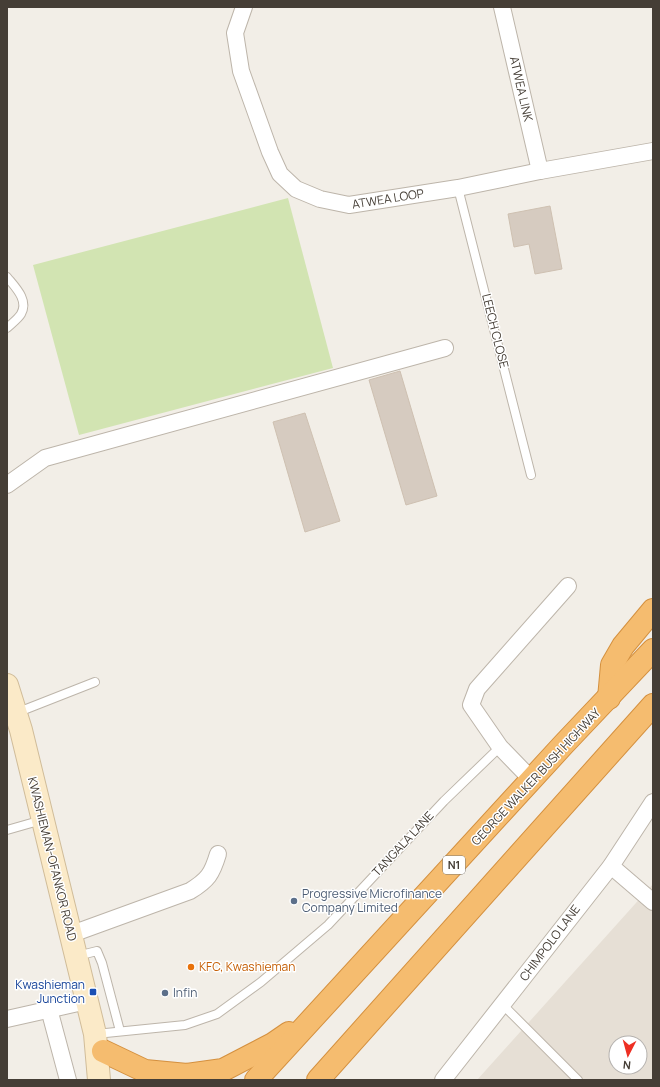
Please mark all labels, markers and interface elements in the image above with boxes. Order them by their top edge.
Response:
street label: ATWEA LINK [506,55,537,124]
street label: ATWEA LOOP [351,184,425,213]
street label: LEECH CLOSE [478,292,513,370]
street label: GEORGE WALKER BUSH HIGHWAY [467,704,604,849]
street label: KWASHIEMAN-OFANKOR ROAD [24,775,81,943]
street label: TANGALA LANE [368,807,437,880]
road number: N1 [443,856,465,874]
place label: Progressive Microfinance Company Limited [302,885,442,916]
marker: Progressive Microfinance Company Limited [289,896,299,906]
street label: CHIMPOLO LANE [515,901,584,984]
place label: KFC, Kwashieman [199,958,295,975]
marker: KFC, Kwashieman [186,962,196,972]
place label: Kwashieman Junction [15,976,85,1007]
place label: Infin [173,984,197,1001]
marker: Kwashieman Junction [88,987,98,997]
marker: Infin [160,988,170,998]
north arrow [608,1035,648,1075]
text: N [622,1058,632,1073]

